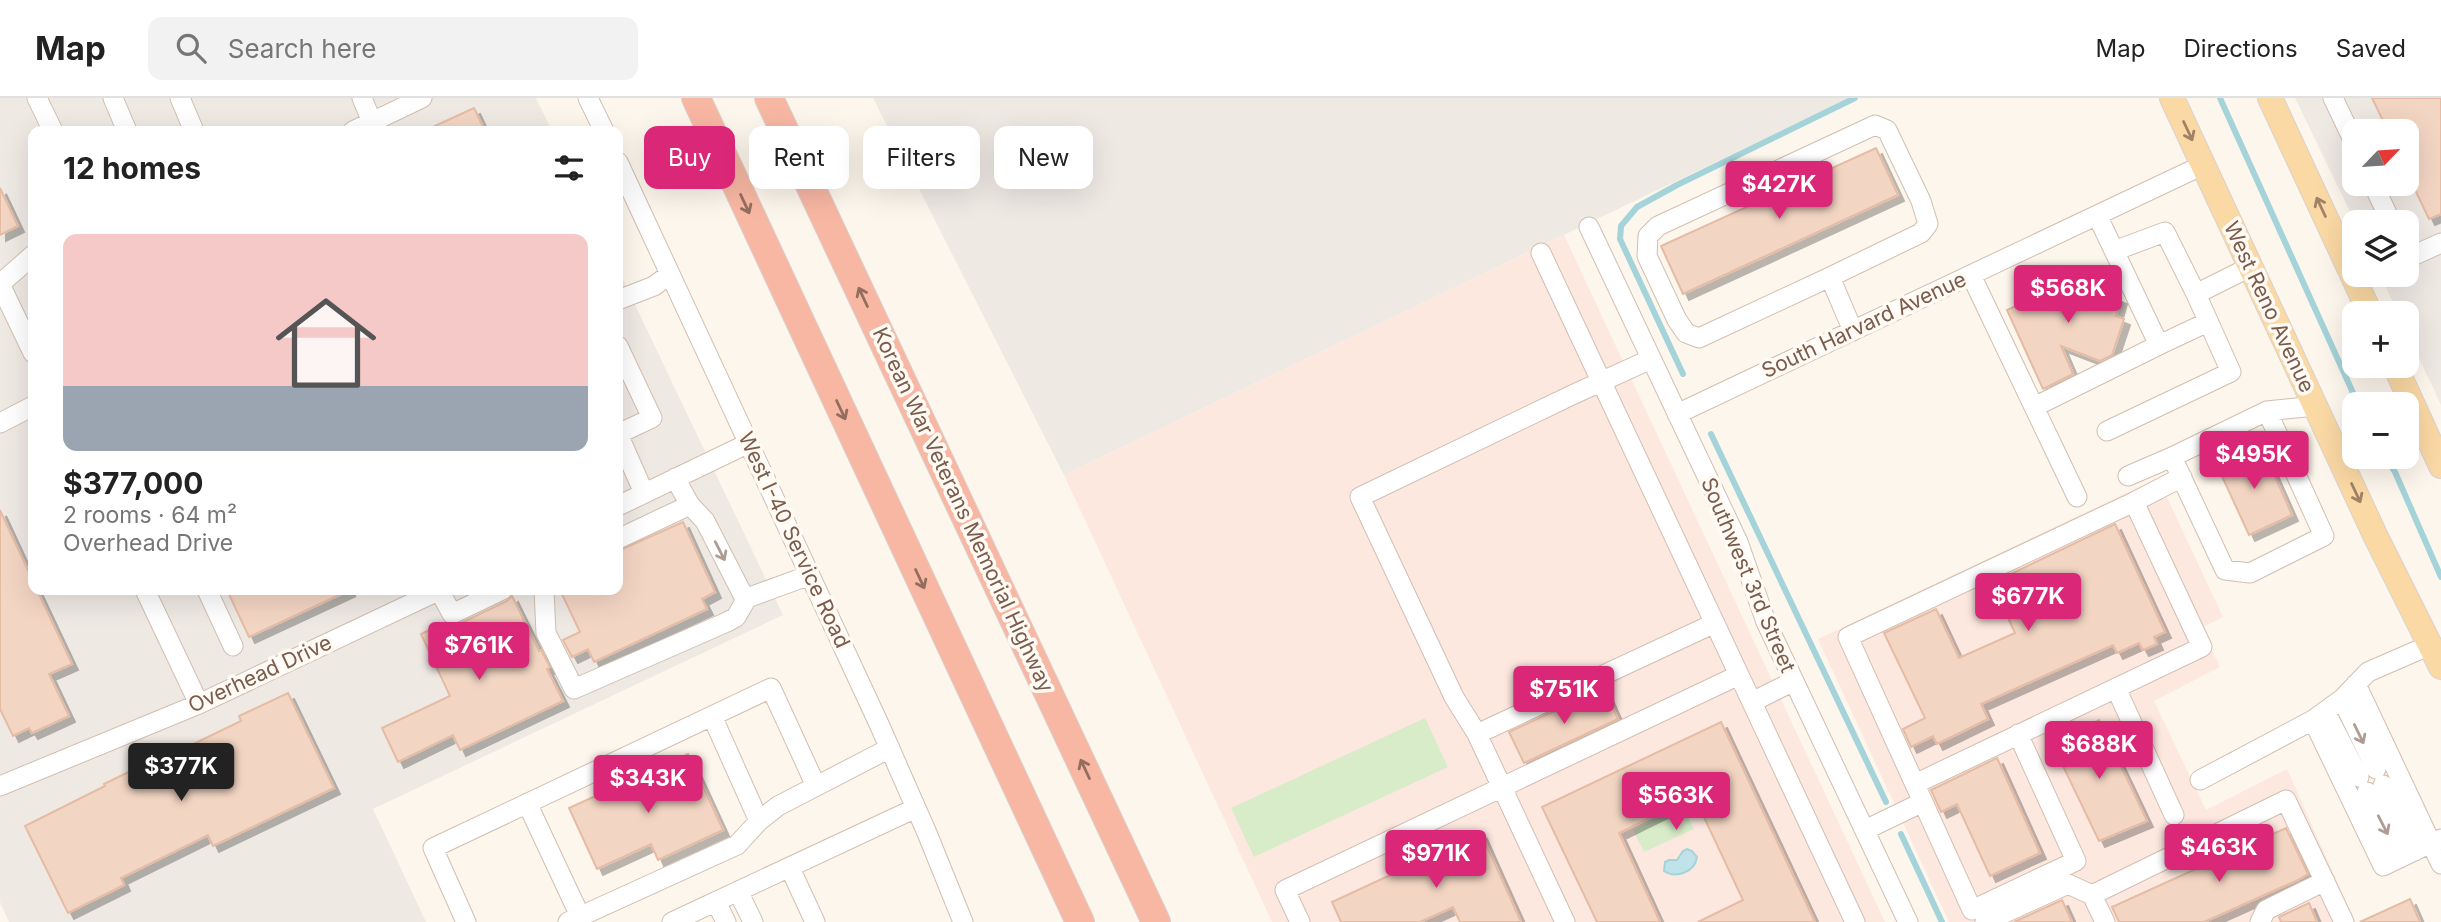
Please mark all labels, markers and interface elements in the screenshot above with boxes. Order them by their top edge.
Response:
search box [148,17,638,80]
text: Map [35,28,106,68]
icon: search [172,29,210,67]
text: Search here [228,33,376,64]
text: Map [2096,34,2145,63]
text: Directions [2183,34,2298,63]
text: Saved [2336,34,2406,63]
north arrow [2342,119,2418,196]
map controls [2342,119,2419,469]
one-way arrow [2182,120,2195,142]
chip: Buy [644,126,735,189]
chip: Rent [749,126,849,189]
chip: Filters [863,126,980,189]
chip: New [994,126,1093,189]
icon: filters [550,149,588,187]
text: 12 homes [63,150,201,186]
pin: $427K [1730,162,1828,221]
text: $427K [1741,170,1817,198]
one-way arrow [739,193,752,214]
one-way arrow [2314,197,2327,218]
button: layers [2342,210,2419,287]
street label: West Reno Avenue [2219,217,2320,396]
street label: South Harvard Avenue [1758,266,1970,383]
pin: $568K [2019,266,2117,325]
text: $568K [2030,274,2106,302]
icon: home [263,280,389,406]
one-way arrow [856,287,869,309]
button: + [2342,301,2419,378]
street label: Korean War Veterans Memorial Highway [868,323,1059,696]
button: − [2342,392,2419,469]
one-way arrow [835,399,849,420]
street label: West I-40 Service Road [733,428,856,652]
pin: $495K [2205,432,2303,491]
text: $495K [2216,440,2292,468]
text: $377,000 [63,465,204,501]
street label: Southwest 3rd Street [1696,474,1801,676]
one-way arrow [2350,483,2363,504]
text: 2 rooms · 64 m² [63,501,237,529]
text: Overhead Drive [63,529,233,557]
one-way arrow [714,540,728,561]
one-way arrow [914,568,928,589]
pin: $677K [1979,574,2077,633]
text: $677K [1991,582,2065,610]
pin: $761K [430,622,528,682]
street label: Overhead Drive [184,629,336,718]
text: $761K [444,631,514,659]
pin: $751K [1515,666,1613,726]
text: $751K [1529,675,1599,703]
pin: $688K [2050,722,2148,781]
one-way arrow [2353,723,2367,744]
text: $688K [2061,730,2137,758]
pin: $377K [132,744,230,803]
text: $377K [144,752,218,780]
pin: $343K [599,756,697,815]
one-way arrow [1078,759,1091,780]
text: $343K [610,764,686,792]
pin: $563K [1627,772,1725,832]
text: $563K [1638,781,1714,809]
one-way arrow [2377,814,2391,835]
pin: $463K [2170,824,2268,884]
pin: $971K [1387,830,1485,890]
text: $463K [2181,833,2257,861]
text: $971K [1401,839,1471,867]

